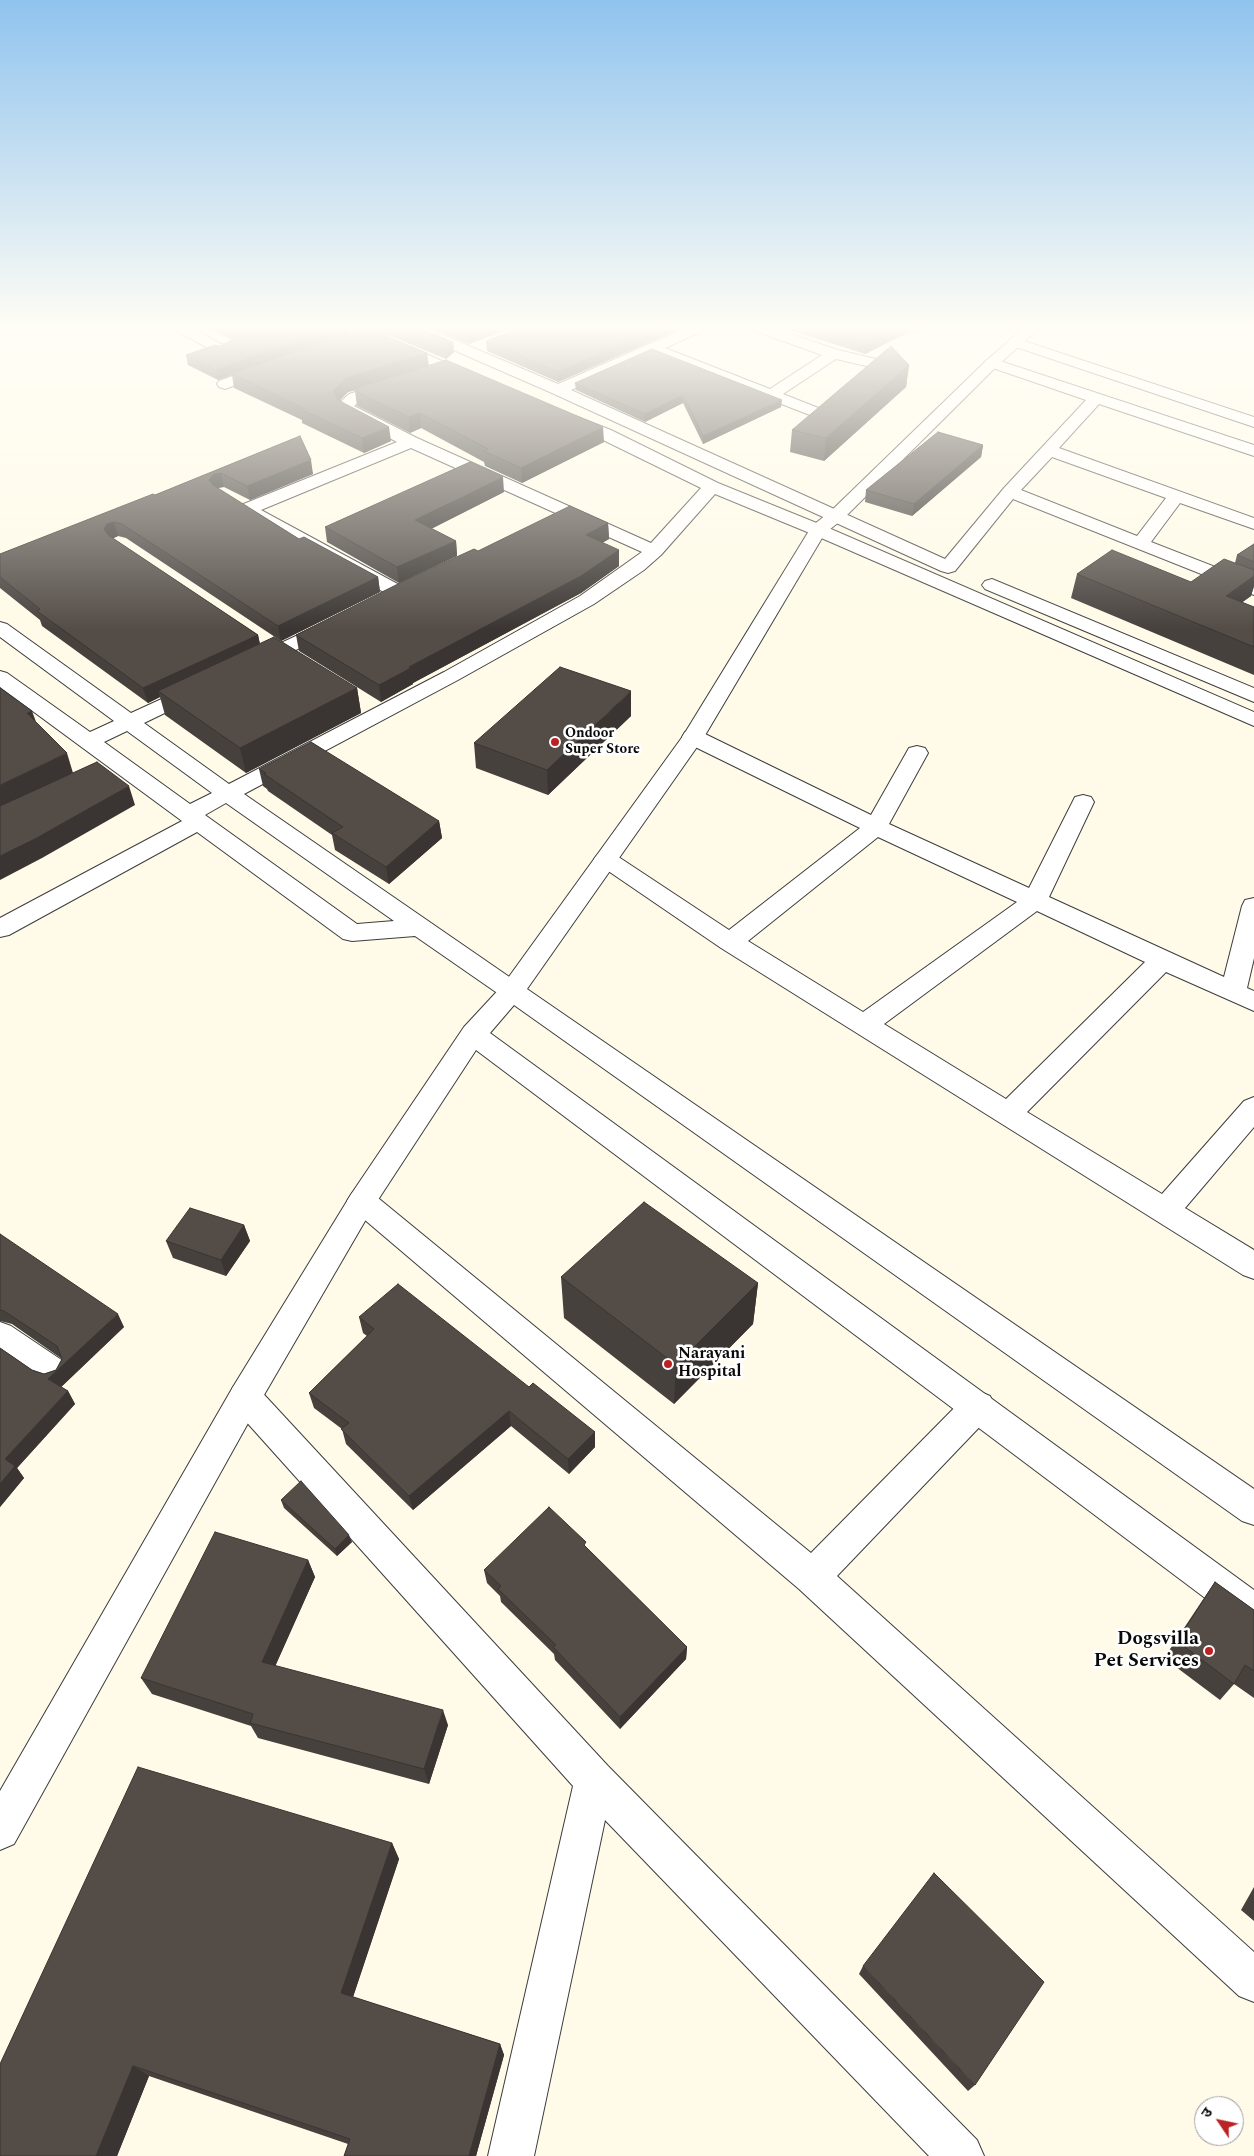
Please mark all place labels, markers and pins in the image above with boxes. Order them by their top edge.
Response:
place label: Ondoor Super Store [565,726,640,759]
marker: Ondoor Super Store [549,736,561,748]
place label: Narayani Hospital [678,1345,745,1383]
marker: Narayani Hospital [662,1358,674,1370]
place label: Dogsvilla Pet Services [1094,1629,1199,1673]
marker: Dogsvilla Pet Services [1203,1645,1215,1657]

